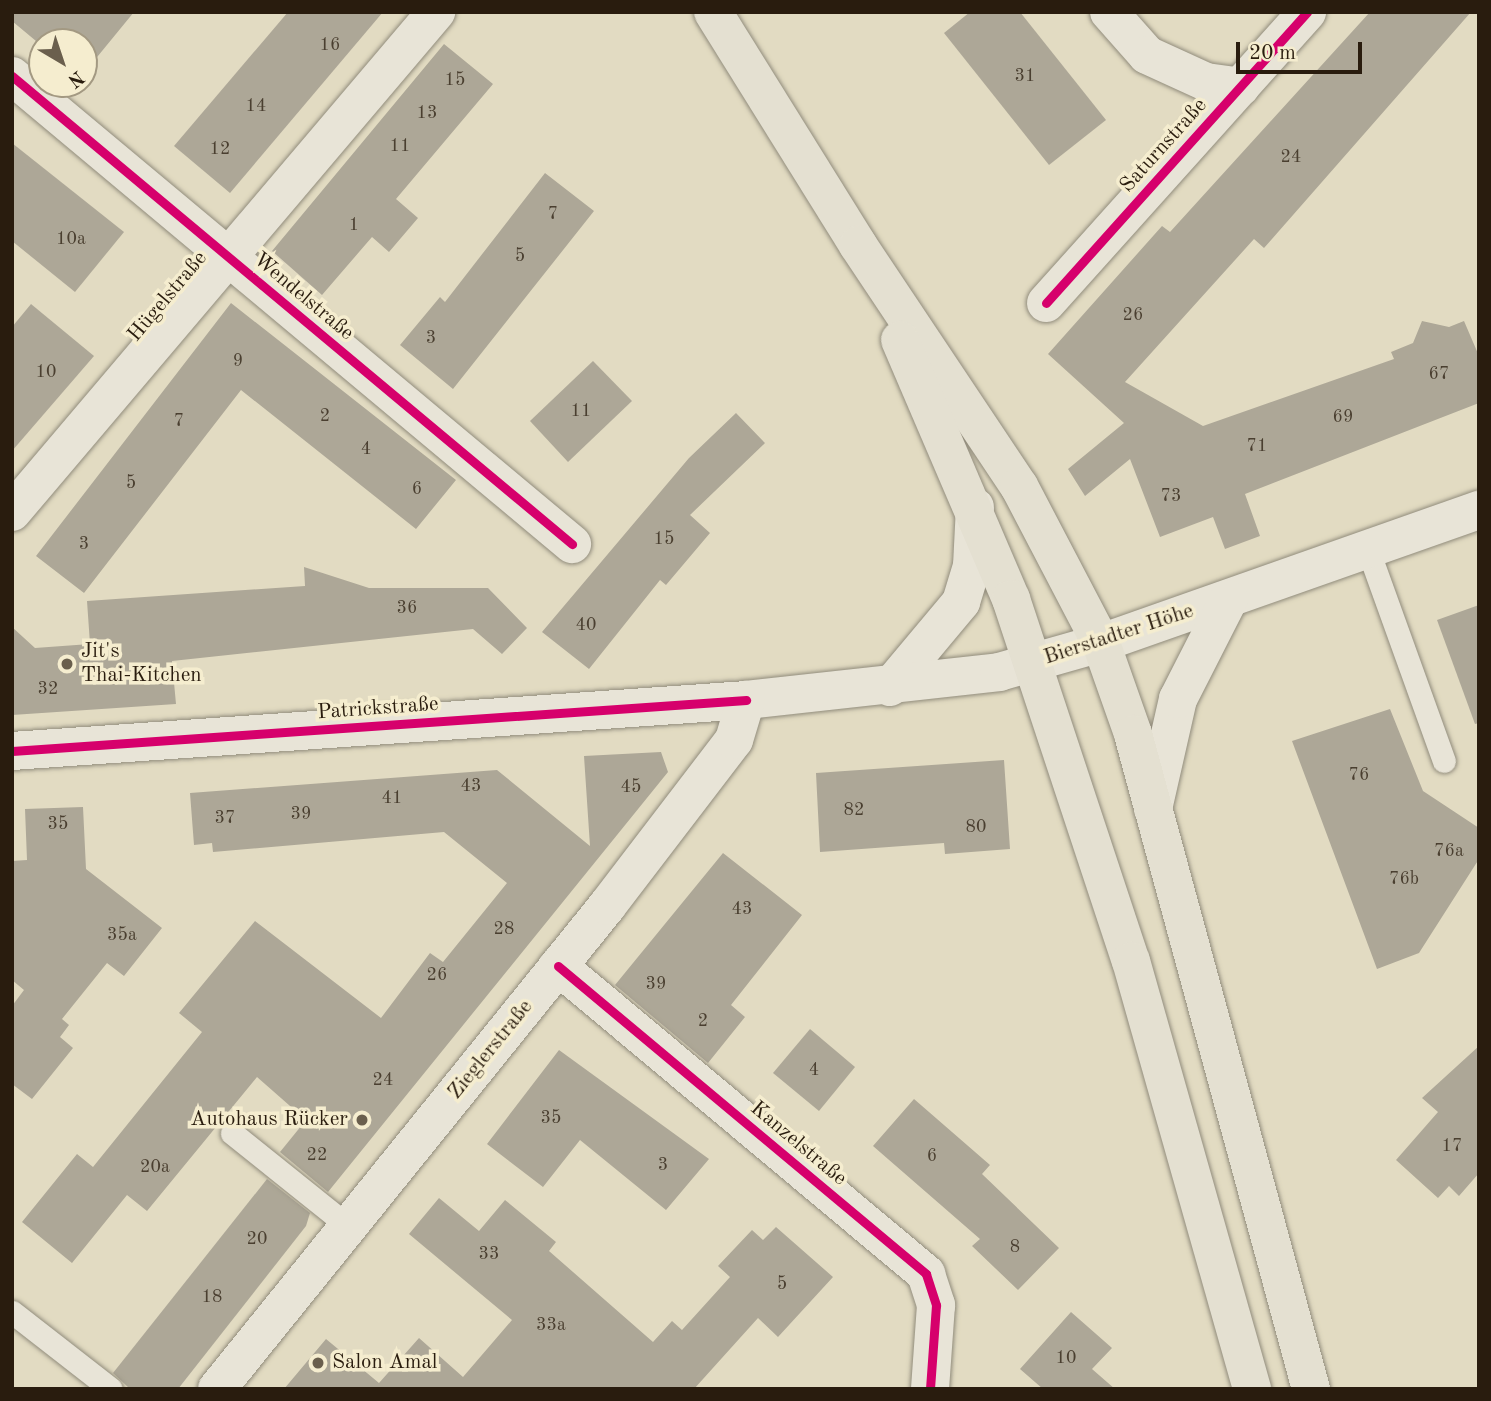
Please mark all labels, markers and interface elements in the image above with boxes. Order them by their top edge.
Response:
north arrow [28,28,98,98]
scale bar [1239,28,1365,72]
house number: 16 [320,34,340,56]
text: 20 m [1249,43,1296,64]
house number: 31 [1015,65,1035,87]
text: N [64,66,87,90]
house number: 15 [445,69,465,91]
street label: Saturnstraße [1115,94,1213,198]
house number: 14 [246,95,266,117]
house number: 13 [417,102,437,124]
house number: 11 [390,135,410,157]
house number: 12 [210,138,230,160]
house number: 24 [1281,146,1301,168]
house number: 7 [548,203,558,225]
house number: 1 [349,214,359,236]
house number: 10a [56,228,86,250]
house number: 5 [515,245,525,267]
street label: Hügelstraße [123,247,213,347]
street label: Wendelstraße [247,248,359,346]
house number: 26 [1123,304,1143,326]
house number: 3 [426,327,436,349]
house number: 9 [233,350,243,372]
house number: 10 [36,361,56,383]
house number: 67 [1429,363,1449,385]
house number: 11 [571,400,591,422]
house number: 2 [320,405,330,427]
house number: 69 [1333,406,1353,428]
house number: 7 [174,410,184,432]
house number: 71 [1247,435,1267,457]
house number: 4 [361,438,371,460]
house number: 5 [126,472,136,494]
house number: 6 [412,478,422,500]
house number: 73 [1161,485,1181,507]
house number: 15 [654,528,674,550]
house number: 3 [79,533,89,555]
house number: 36 [397,597,417,619]
street label: Bierstadter Höhe [1041,599,1197,671]
house number: 40 [576,614,596,636]
place label: Jit's Thai-Kitchen [81,639,202,689]
marker: Jit's Thai-Kitchen [59,656,75,672]
house number: 32 [38,678,58,700]
street label: Patrickstraße [316,692,440,726]
house number: 76 [1349,764,1369,786]
house number: 43 [461,775,481,797]
house number: 45 [621,776,641,798]
house number: 41 [382,787,402,809]
house number: 82 [844,799,864,821]
house number: 39 [291,803,311,825]
house number: 37 [215,807,235,829]
house number: 35 [48,813,68,835]
house number: 80 [966,816,986,838]
house number: 76a [1434,840,1464,862]
house number: 76b [1389,868,1419,890]
house number: 43 [732,898,752,920]
house number: 28 [494,918,514,940]
house number: 35a [107,924,137,946]
house number: 26 [427,964,447,986]
house number: 39 [646,973,666,995]
street label: Zieglerstraße [443,995,539,1105]
house number: 2 [698,1010,708,1032]
house number: 4 [809,1059,819,1081]
house number: 24 [373,1069,393,1091]
street label: Kanzelstraße [745,1096,851,1192]
place label: Autohaus Rücker [190,1107,348,1133]
house number: 35 [541,1107,561,1129]
marker: Autohaus Rücker [354,1112,370,1128]
house number: 17 [1442,1135,1462,1157]
house number: 22 [307,1144,327,1166]
house number: 6 [927,1145,937,1167]
house number: 3 [658,1154,668,1176]
house number: 20a [140,1156,170,1178]
house number: 20 [247,1228,267,1250]
house number: 8 [1010,1236,1020,1258]
house number: 33 [479,1243,499,1265]
house number: 5 [777,1273,787,1295]
house number: 18 [202,1286,222,1308]
house number: 33a [536,1314,566,1336]
house number: 10 [1056,1347,1076,1369]
place label: Salon Amal [332,1350,437,1376]
marker: Salon Amal [310,1355,326,1371]

